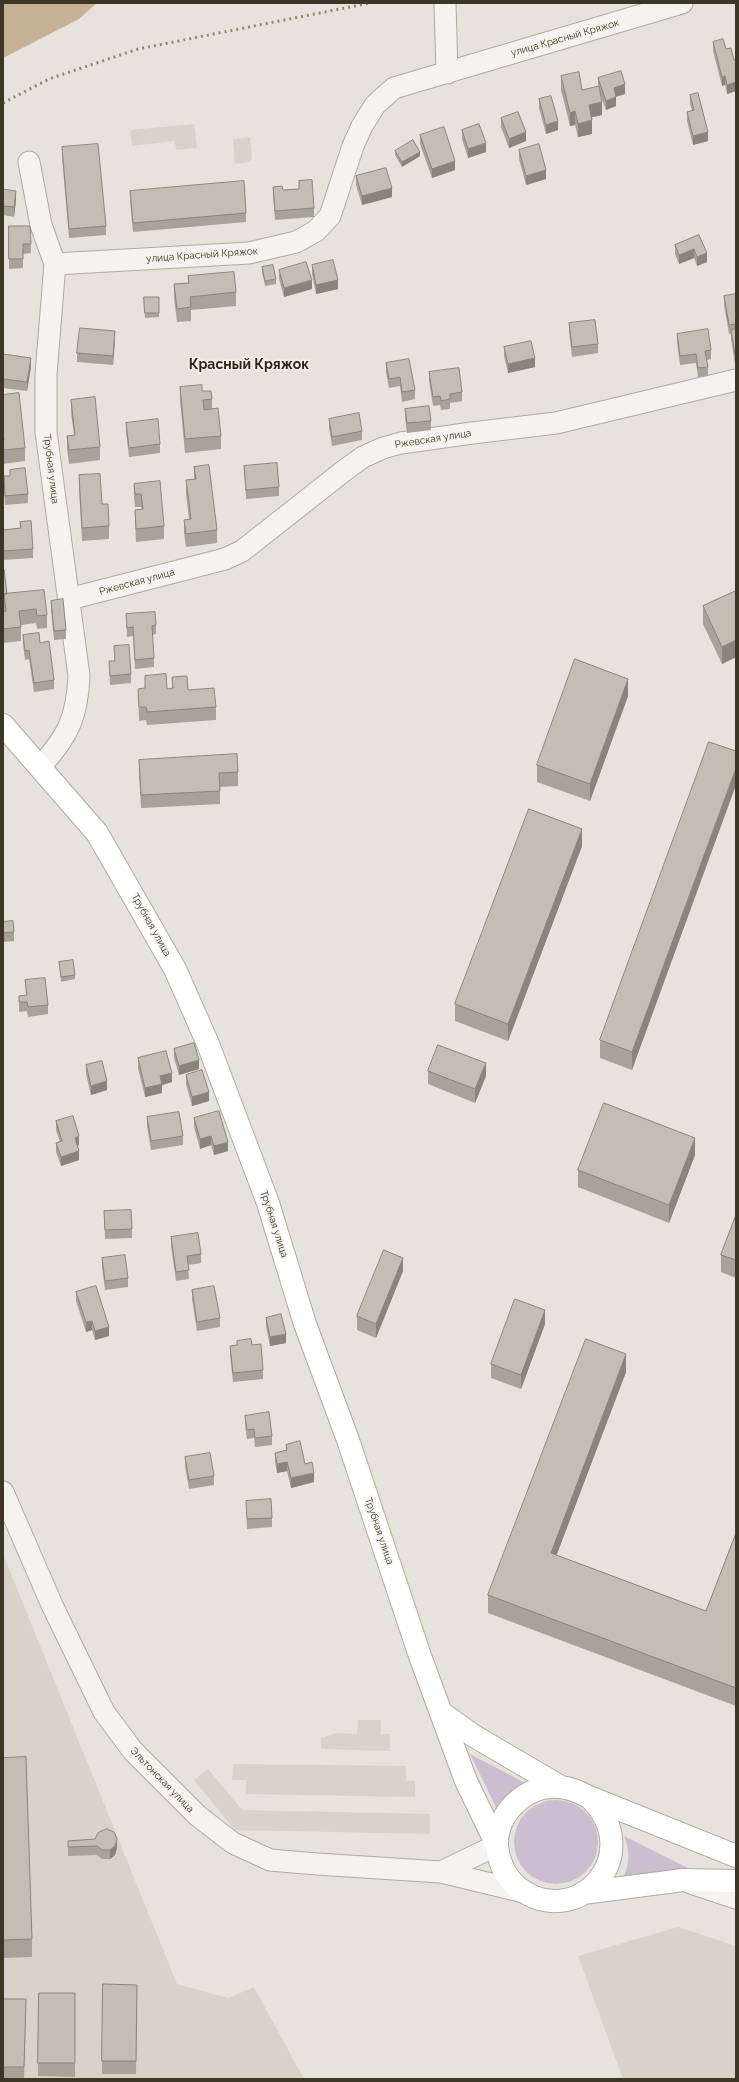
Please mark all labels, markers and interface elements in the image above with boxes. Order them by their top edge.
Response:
street label: улица Красный Кряжок [509,17,621,59]
street label: улица Красный Кряжок [146,245,258,265]
district label: Красный Кряжок [189,357,309,373]
street label: Ржевская улица [394,427,472,451]
street label: Трубная улица [41,434,61,504]
street label: Ржевская улица [98,566,176,598]
street label: Трубная улица [129,891,173,959]
street label: Трубная улица [257,1189,291,1259]
street label: Трубная улица [362,1496,396,1566]
street label: Эльтонская улица [128,1745,196,1815]

